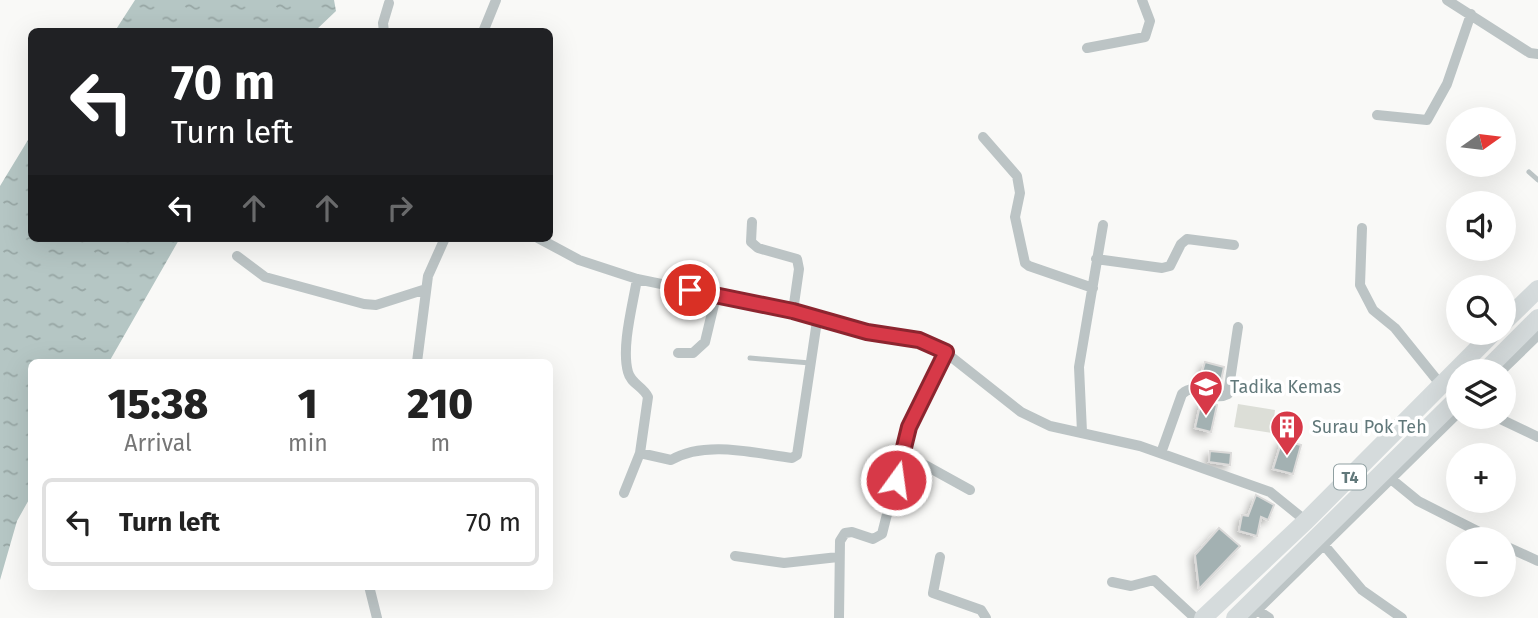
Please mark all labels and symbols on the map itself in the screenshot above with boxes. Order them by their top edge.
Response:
north arrow [1446,107,1516,177]
pin [660,260,720,320]
school or university icon: Tadika Kemas [1187,368,1225,417]
place label: Tadika Kemas [1230,376,1341,398]
building icon: Surau Pok Teh [1268,408,1306,457]
place label: Surau Pok Teh [1312,416,1427,438]
position arrow [859,443,933,517]
road number: T4 [1334,464,1366,490]

